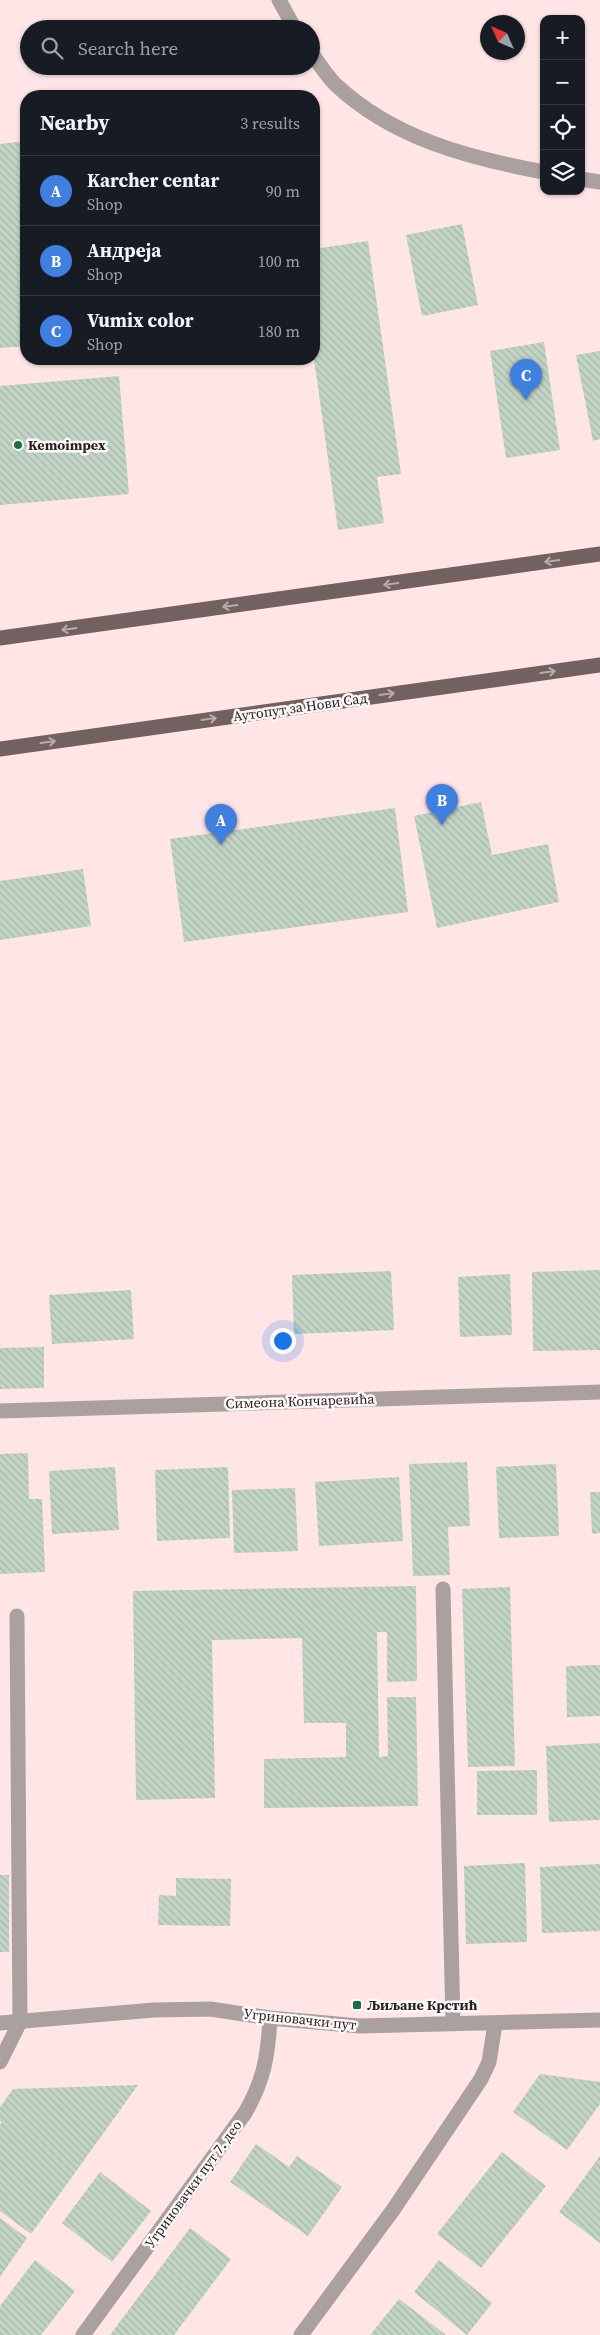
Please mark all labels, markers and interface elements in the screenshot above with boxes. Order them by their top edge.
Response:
north arrow [480,15,525,60]
map controls [540,15,585,195]
button: + [540,15,585,60]
search box [20,20,320,75]
icon: search [38,34,66,62]
text: Search here [78,35,178,61]
button: − [540,60,585,105]
button: locate [540,105,585,150]
text: Nearby [40,108,110,137]
text: 3 results [240,112,300,134]
button: layers [540,150,585,195]
text: Karcher centar [87,167,219,193]
text: A [51,180,61,202]
text: 90 m [266,180,300,202]
text: Shop [87,193,123,215]
text: Андреја [87,237,161,263]
text: B [51,250,61,272]
text: 100 m [258,250,300,272]
text: Shop [87,263,123,285]
text: Vumix color [87,307,194,333]
text: C [51,320,61,342]
text: 180 m [258,320,300,342]
text: Shop [87,333,123,355]
pin: C [510,359,542,400]
place label: Kemoimpex [28,435,106,455]
marker: Kemoimpex [12,439,24,451]
one-way arrow [544,556,560,566]
one-way arrow [383,579,399,589]
one-way arrow [222,601,238,611]
one-way arrow [61,624,77,634]
one-way arrow [540,667,556,677]
street label: Аутопут за Нови Сад [232,688,369,726]
one-way arrow [379,689,395,699]
one-way arrow [201,714,217,724]
one-way arrow [40,737,56,747]
pin: B [426,784,458,825]
pin: A [205,804,237,845]
your location [270,1328,296,1354]
street label: Симеона Кончаревића [225,1388,376,1414]
place label: Љиљане Крстић [367,1995,478,2015]
marker: Љиљане Крстић [351,1999,363,2011]
street label: Угриновачки пут [243,2003,358,2035]
street label: Угриновачки пут 7. део [140,2116,246,2252]

